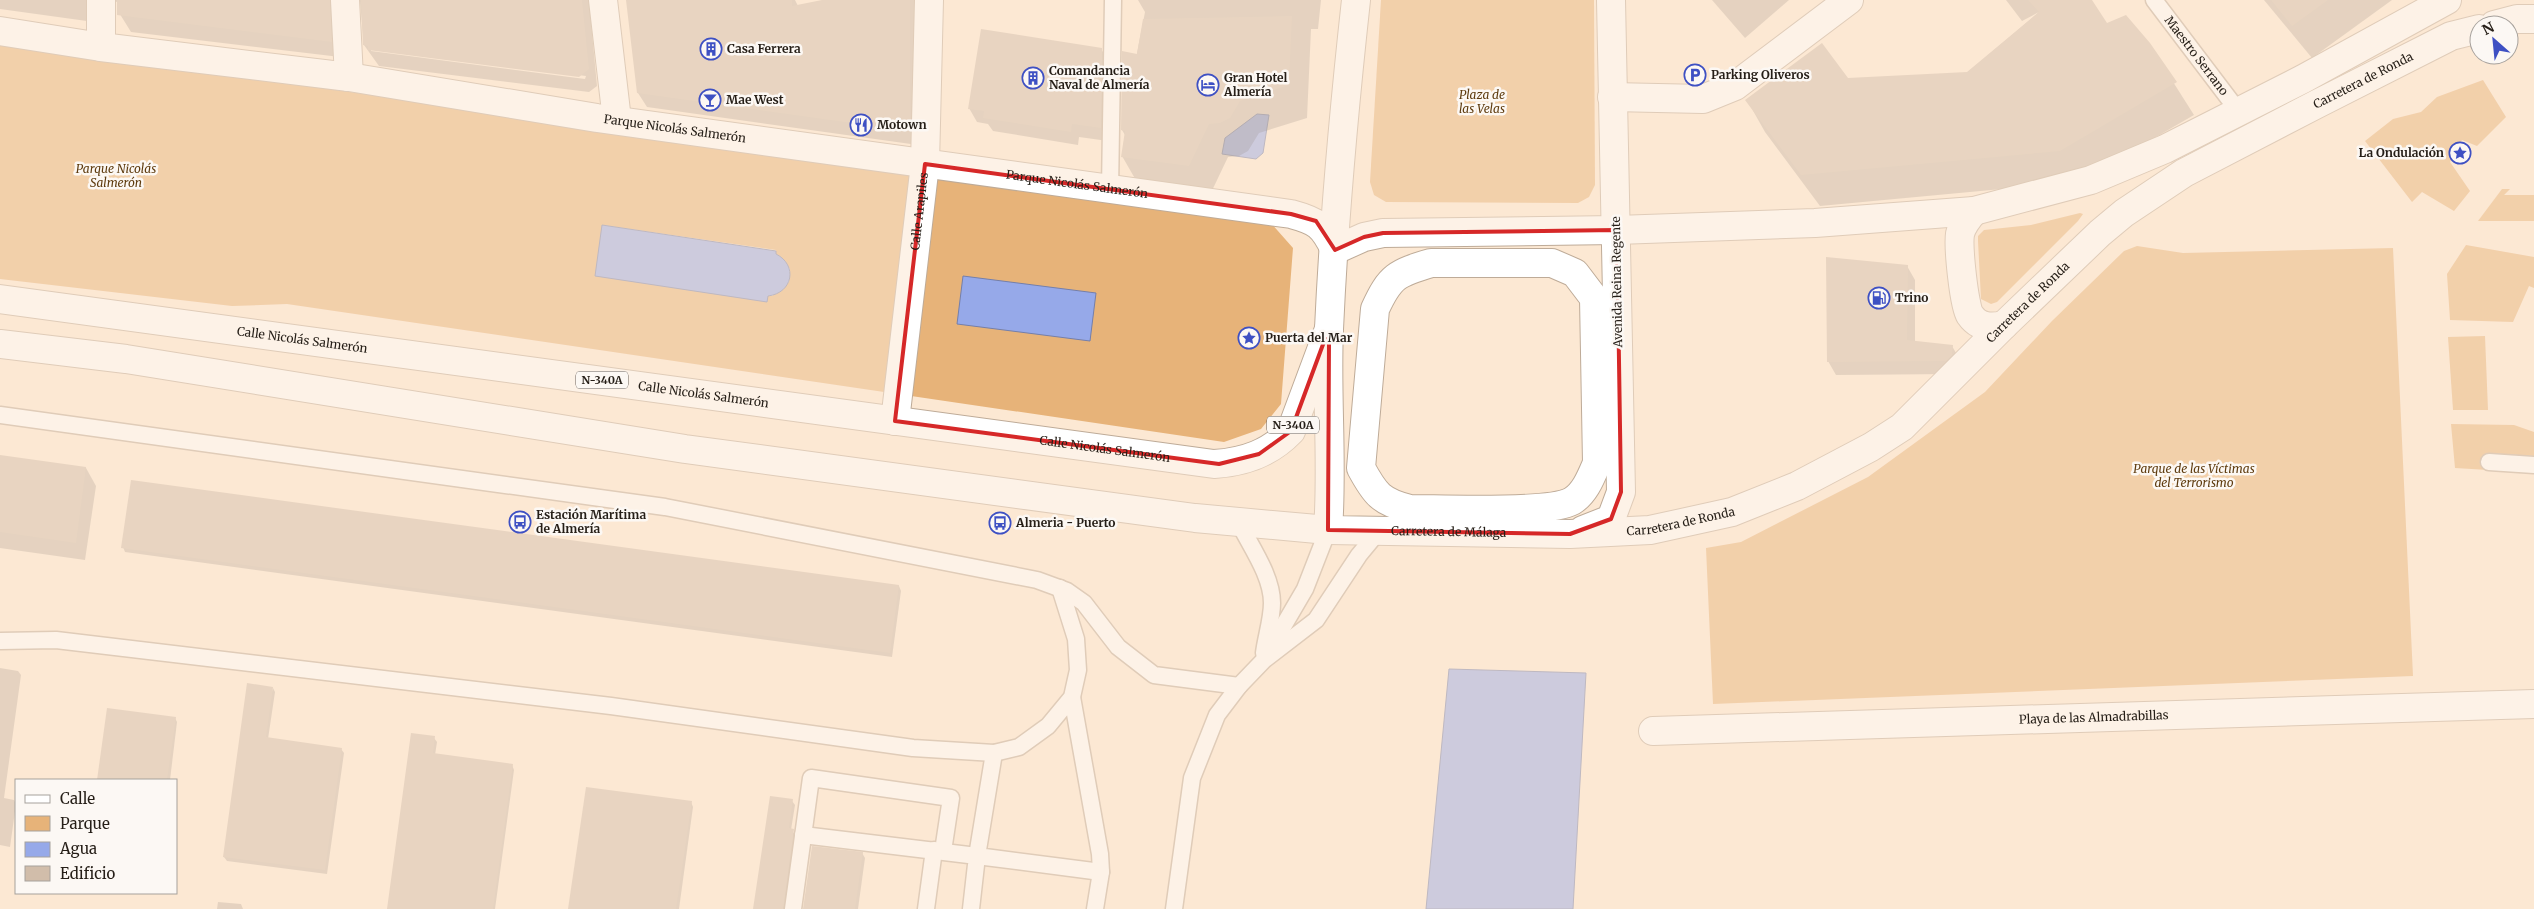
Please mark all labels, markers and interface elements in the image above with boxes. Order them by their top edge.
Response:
street label: Maestro Serrano [2162,13,2232,98]
north arrow [2469,15,2519,65]
text: N [2479,18,2497,39]
building icon: Casa Ferrera [699,37,723,61]
place label: Casa Ferrera [727,41,801,56]
street label: Carretera de Ronda [2310,48,2416,112]
place label: Comandancia Naval de Almería [1049,63,1150,92]
parking icon: Parking Oliveros [1683,63,1707,87]
building icon: Comandancia Naval de Almería [1021,66,1045,90]
place label: Parking Oliveros [1711,67,1810,82]
place label: Gran Hotel Almería [1223,70,1288,99]
hotel icon: Gran Hotel Almería [1196,73,1220,97]
park label: Plaza de las Velas [1459,87,1505,116]
bar icon: Mae West [698,88,722,112]
place label: Mae West [726,92,784,107]
street label: Parque Nicolás Salmerón [603,111,747,146]
restaurant icon: Motown [849,113,873,137]
place label: Motown [877,117,927,132]
place icon: La Ondulación [2448,141,2472,165]
place label: La Ondulación [2358,145,2444,160]
park label: Parque Nicolás Salmerón [76,161,156,190]
street label: Parque Nicolás Salmerón [1005,167,1149,201]
street label: Calle Arapiles [907,171,931,251]
street label: Avenida Reina Regente [1608,216,1625,349]
street label: Carretera de Ronda [1983,258,2073,346]
fuel station icon: Trino [1867,286,1891,310]
place label: Trino [1895,290,1929,305]
street label: Calle Nicolás Salmerón [236,323,369,356]
place icon: Puerta del Mar [1237,326,1261,350]
place label: Puerta del Mar [1265,330,1353,345]
road number: N-340A [576,372,628,388]
street label: Calle Nicolás Salmerón [637,378,770,410]
road number: N-340A [1267,416,1319,434]
street label: Calle Nicolás Salmerón [1039,432,1171,465]
park label: Parque de las Víctimas del Terrorismo [2133,461,2255,490]
street label: Carretera de Ronda [1626,503,1737,538]
place label: Estación Marítima de Almería [536,507,646,536]
bus stop icon: Estación Marítima de Almería [508,510,532,534]
bus stop icon: Almeria - Puerto [988,511,1012,535]
place label: Almeria - Puerto [1015,515,1115,530]
street label: Carretera de Málaga [1391,523,1507,540]
street label: Playa de las Almadrabillas [2019,707,2169,727]
legend [15,779,178,894]
text: Calle [60,789,95,808]
text: Parque [60,814,110,833]
text: Agua [59,839,97,858]
text: Edificio [60,864,116,883]

